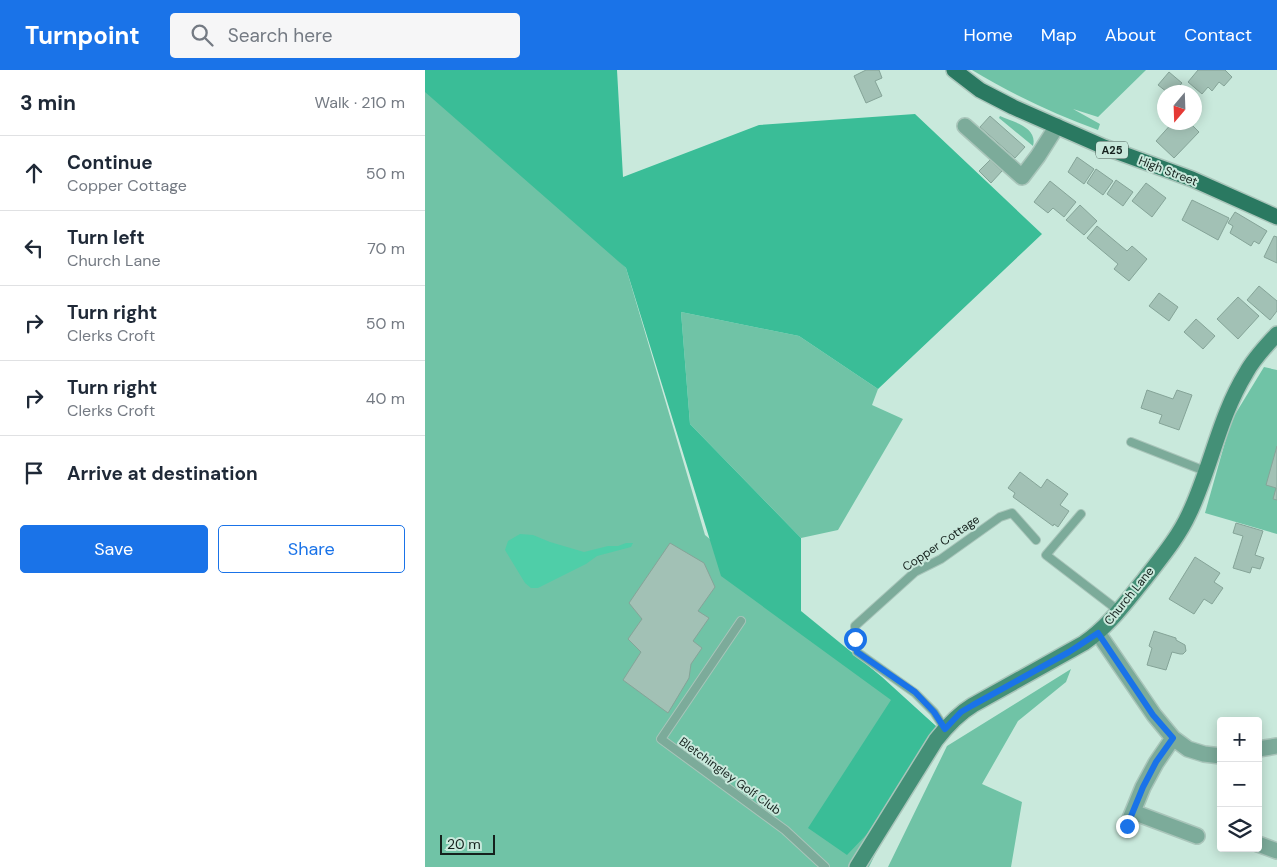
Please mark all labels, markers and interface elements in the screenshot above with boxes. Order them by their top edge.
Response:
search box [170,13,520,58]
text: Turnpoint [25,20,140,51]
icon: search [188,21,216,49]
text: Search here [228,23,333,48]
text: Home [963,23,1013,47]
text: Map [1041,23,1077,47]
text: About [1105,23,1156,47]
text: Contact [1184,23,1252,47]
north arrow [1157,85,1202,130]
text: 3 min [20,89,76,117]
text: Walk · 210 m [315,92,405,113]
road number: A25 [1096,142,1128,158]
text: Continue [67,150,153,175]
street label: High Street [1136,152,1200,190]
icon: ahead [20,159,48,187]
text: 50 m [366,163,405,184]
text: Copper Cottage [67,175,187,196]
text: Turn left [67,225,145,250]
icon: left [20,234,48,262]
text: 70 m [367,238,405,259]
text: Church Lane [67,250,160,271]
text: Turn right [67,300,157,325]
icon: right [20,309,48,337]
text: 50 m [366,313,405,334]
text: Clerks Croft [67,325,155,346]
text: Turn right [67,375,157,400]
icon: right [20,384,48,412]
text: 40 m [366,388,405,409]
text: Clerks Croft [67,400,155,421]
icon: arrive [20,459,48,487]
text: Arrive at destination [67,461,258,486]
street label: Copper Cottage [899,511,983,575]
button: Save [20,525,208,573]
button: Share [218,525,405,573]
street label: Church Lane [1101,564,1157,628]
route start [844,628,867,651]
map controls [1217,717,1262,852]
button: + [1217,717,1262,762]
street label: Bletchingley Golf Club [676,734,784,818]
button: − [1217,762,1262,807]
button: layers [1217,807,1262,852]
route end [1116,815,1139,838]
scale bar [440,832,495,855]
text: 20 m [447,835,481,853]

